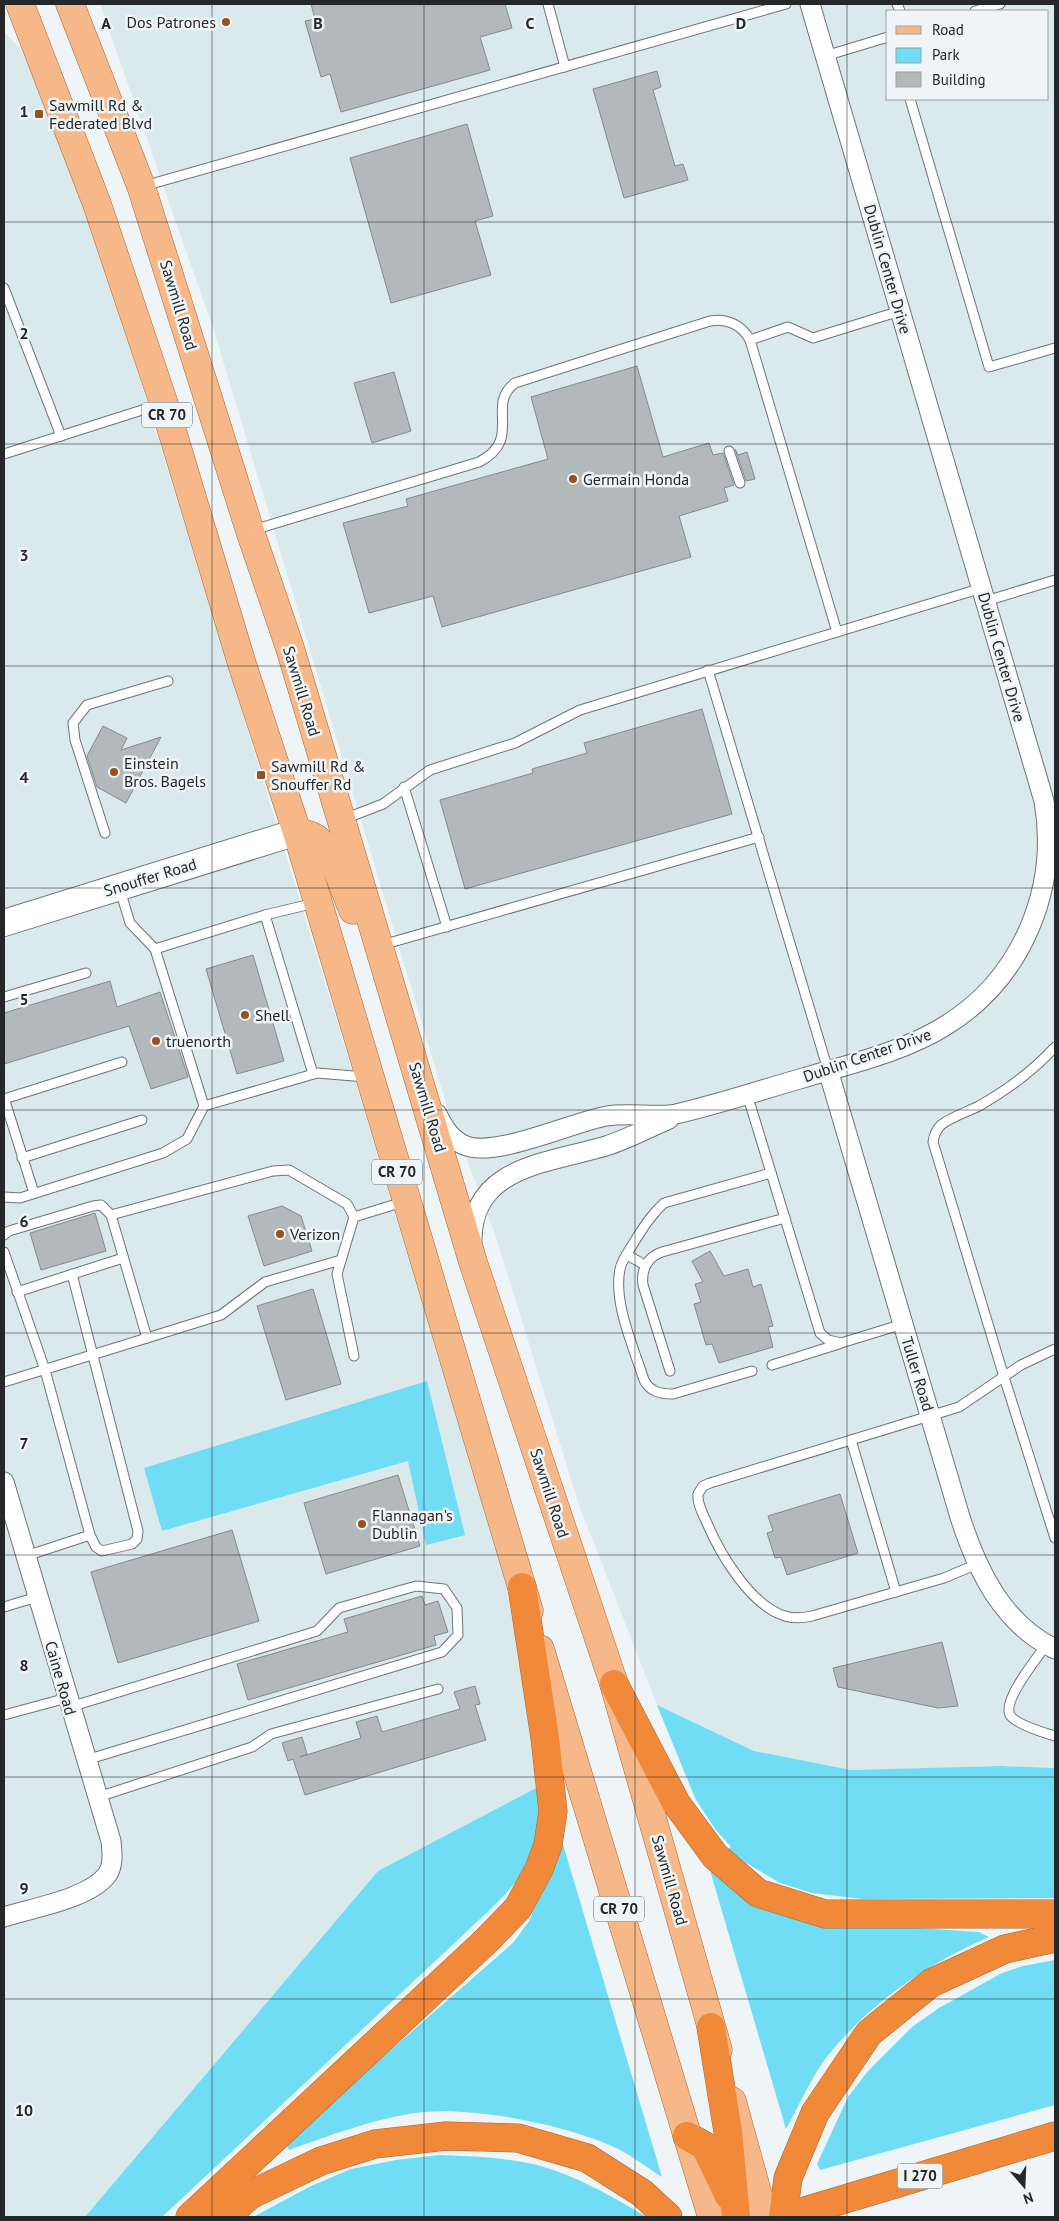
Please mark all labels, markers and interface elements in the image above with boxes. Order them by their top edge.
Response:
legend [886,10,1049,100]
place label: Dos Patrones [127,12,216,32]
text: A [101,13,111,33]
text: B [313,13,323,33]
text: C [526,13,535,33]
text: D [736,13,746,33]
marker: Dos Patrones [220,16,232,28]
text: Road [932,20,964,39]
text: Park [932,45,960,64]
text: Building [932,70,986,89]
place label: Sawmill Rd & Federated Blvd [49,95,152,133]
text: 1 [19,101,29,121]
marker: Sawmill Rd & Federated Blvd [33,108,45,120]
street label: Dublin Center Drive [860,202,916,336]
street label: Sawmill Road [156,258,202,352]
text: 2 [19,323,29,343]
road number: CR 70 [142,402,192,428]
place label: Germain Honda [583,469,689,489]
marker: Germain Honda [567,473,579,485]
text: 3 [19,545,29,565]
street label: Dublin Center Drive [974,590,1030,724]
street label: Sawmill Road [279,644,325,738]
place label: Einstein Bros. Bagels [124,753,206,791]
place label: Sawmill Rd & Snouffer Rd [271,756,366,794]
marker: Einstein Bros. Bagels [108,766,120,778]
text: 4 [19,767,29,787]
marker: Sawmill Rd & Snouffer Rd [255,769,267,781]
street label: Snouffer Road [101,853,199,901]
text: 5 [19,989,29,1009]
place label: Shell [255,1005,290,1025]
marker: Shell [239,1009,251,1021]
street label: Dublin Center Drive [800,1024,934,1086]
place label: truenorth [166,1031,231,1051]
marker: truenorth [150,1035,162,1047]
street label: Sawmill Road [405,1060,451,1154]
road number: CR 70 [372,1160,422,1184]
text: 6 [19,1211,29,1231]
place label: Verizon [289,1224,340,1244]
marker: Verizon [274,1228,286,1240]
street label: Tuller Road [897,1334,939,1414]
text: 7 [19,1433,29,1453]
street label: Sawmill Road [526,1446,574,1540]
place label: Flannagan's Dublin [372,1505,453,1543]
marker: Flannagan's Dublin [356,1518,368,1530]
street label: Caine Road [41,1639,81,1717]
text: 8 [19,1655,29,1675]
street label: Sawmill Road [648,1833,692,1927]
text: 9 [19,1878,29,1898]
road number: CR 70 [594,1896,644,1922]
text: 10 [15,2100,33,2120]
north arrow [999,2161,1049,2211]
road number: I 270 [898,2164,942,2188]
text: N [1021,2188,1036,2208]

